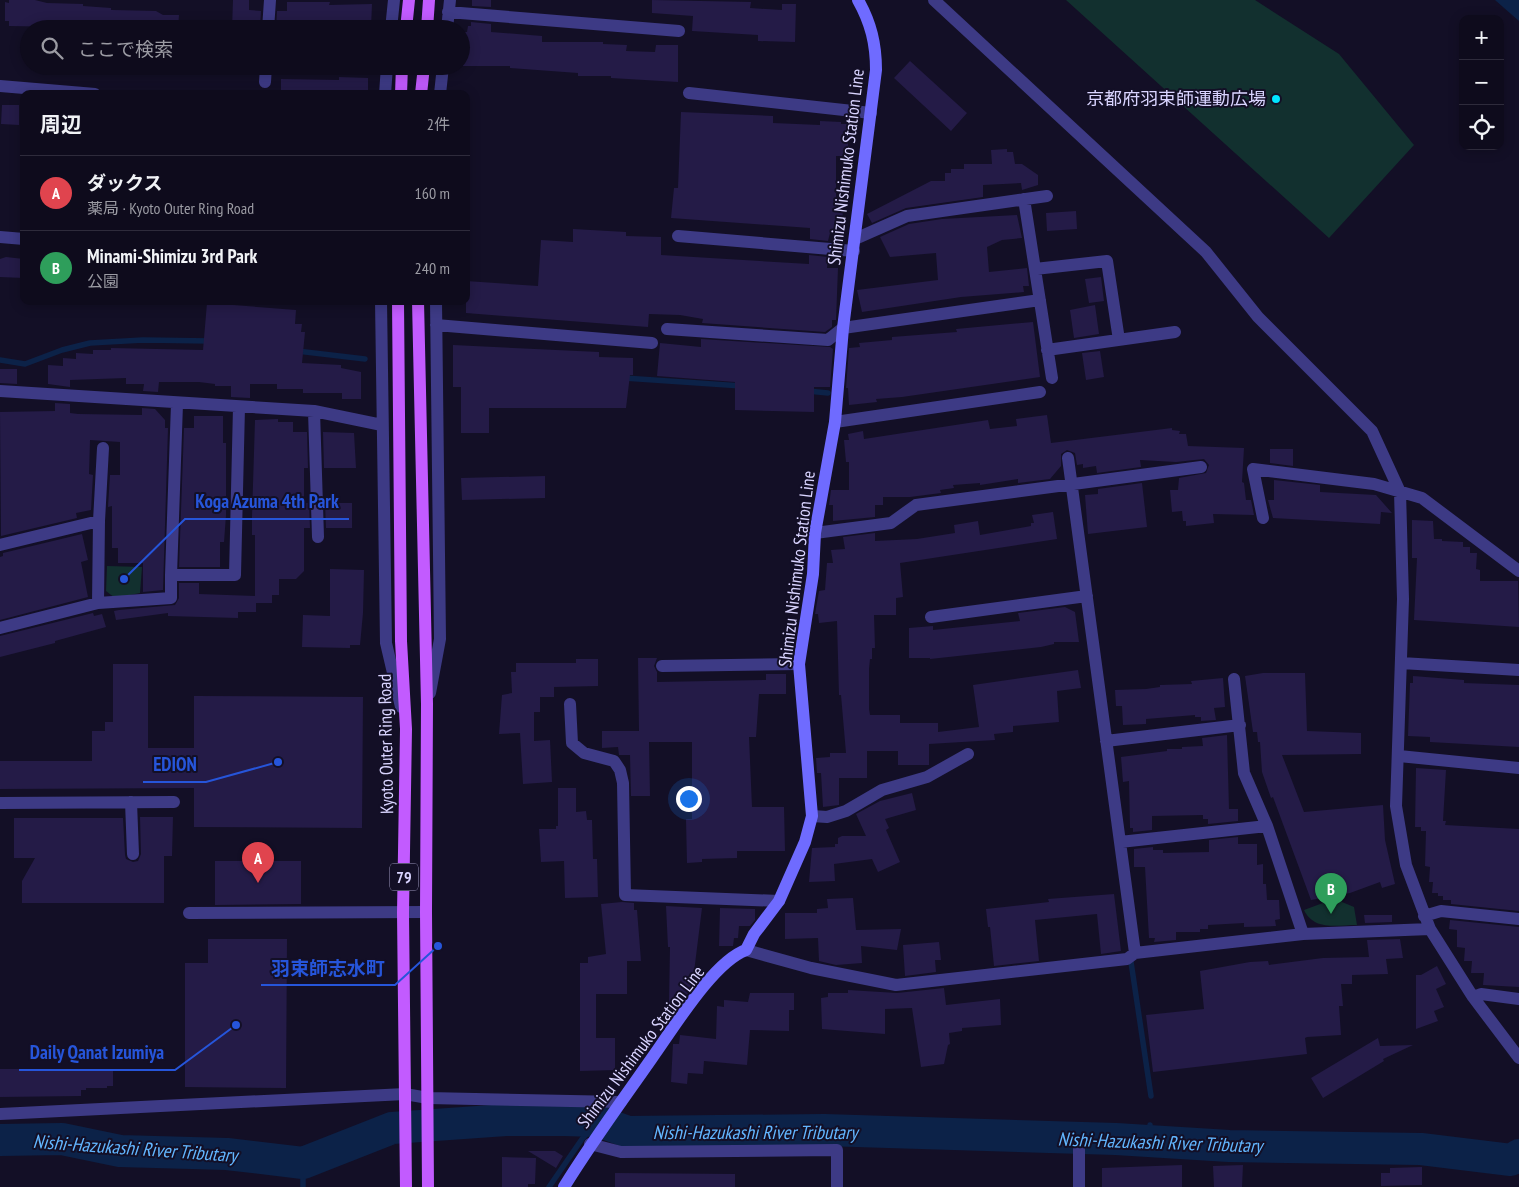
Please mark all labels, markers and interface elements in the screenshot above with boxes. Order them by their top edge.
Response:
map controls [1459,15,1504,150]
button: + [1459,15,1504,60]
search box [20,20,470,75]
icon: search [38,34,66,62]
text: ここで検索 [78,37,173,61]
button: − [1459,60,1504,105]
street label: Shimizu Nishimuko Station Line [822,67,869,266]
place label: 京都府羽束師運動広場 [1086,87,1266,110]
marker: 京都府羽束師運動広場 [1270,93,1282,105]
button: locate [1459,105,1504,150]
text: 周辺 [40,111,82,138]
text: 2件 [427,114,450,134]
text: ダックス [87,171,162,195]
text: A [52,183,60,203]
text: 160 m [415,183,450,203]
text: 薬局 · Kyoto Outer Ring Road [87,198,254,218]
text: Minami-Shimizu 3rd Park [87,244,257,268]
text: B [52,258,60,278]
text: 240 m [415,258,450,278]
text: 公園 [87,271,119,291]
street label: Shimizu Nishimuko Station Line [773,469,820,668]
callout: Koga Azuma 4th Park [185,485,349,519]
text: Koga Azuma 4th Park [195,489,339,513]
street label: Kyoto Outer Ring Road [373,674,398,814]
callout: EDION [143,748,206,782]
text: EDION [153,752,197,776]
your location [676,786,702,812]
pin: A [242,842,274,883]
road number: 79 [390,864,418,890]
pin: B [1315,873,1347,914]
callout: 羽束師志水町 [261,951,395,985]
text: 羽束師志水町 [271,956,385,980]
street label: Shimizu Nishimuko Station Line [572,961,709,1133]
callout: Daily Qanat Izumiya [19,1036,175,1070]
text: Daily Qanat Izumiya [30,1040,164,1064]
water label: Nishi-Hazukashi River Tributary [653,1120,860,1144]
water label: Nishi-Hazukashi River Tributary [1057,1126,1266,1158]
water label: Nishi-Hazukashi River Tributary [32,1129,241,1167]

